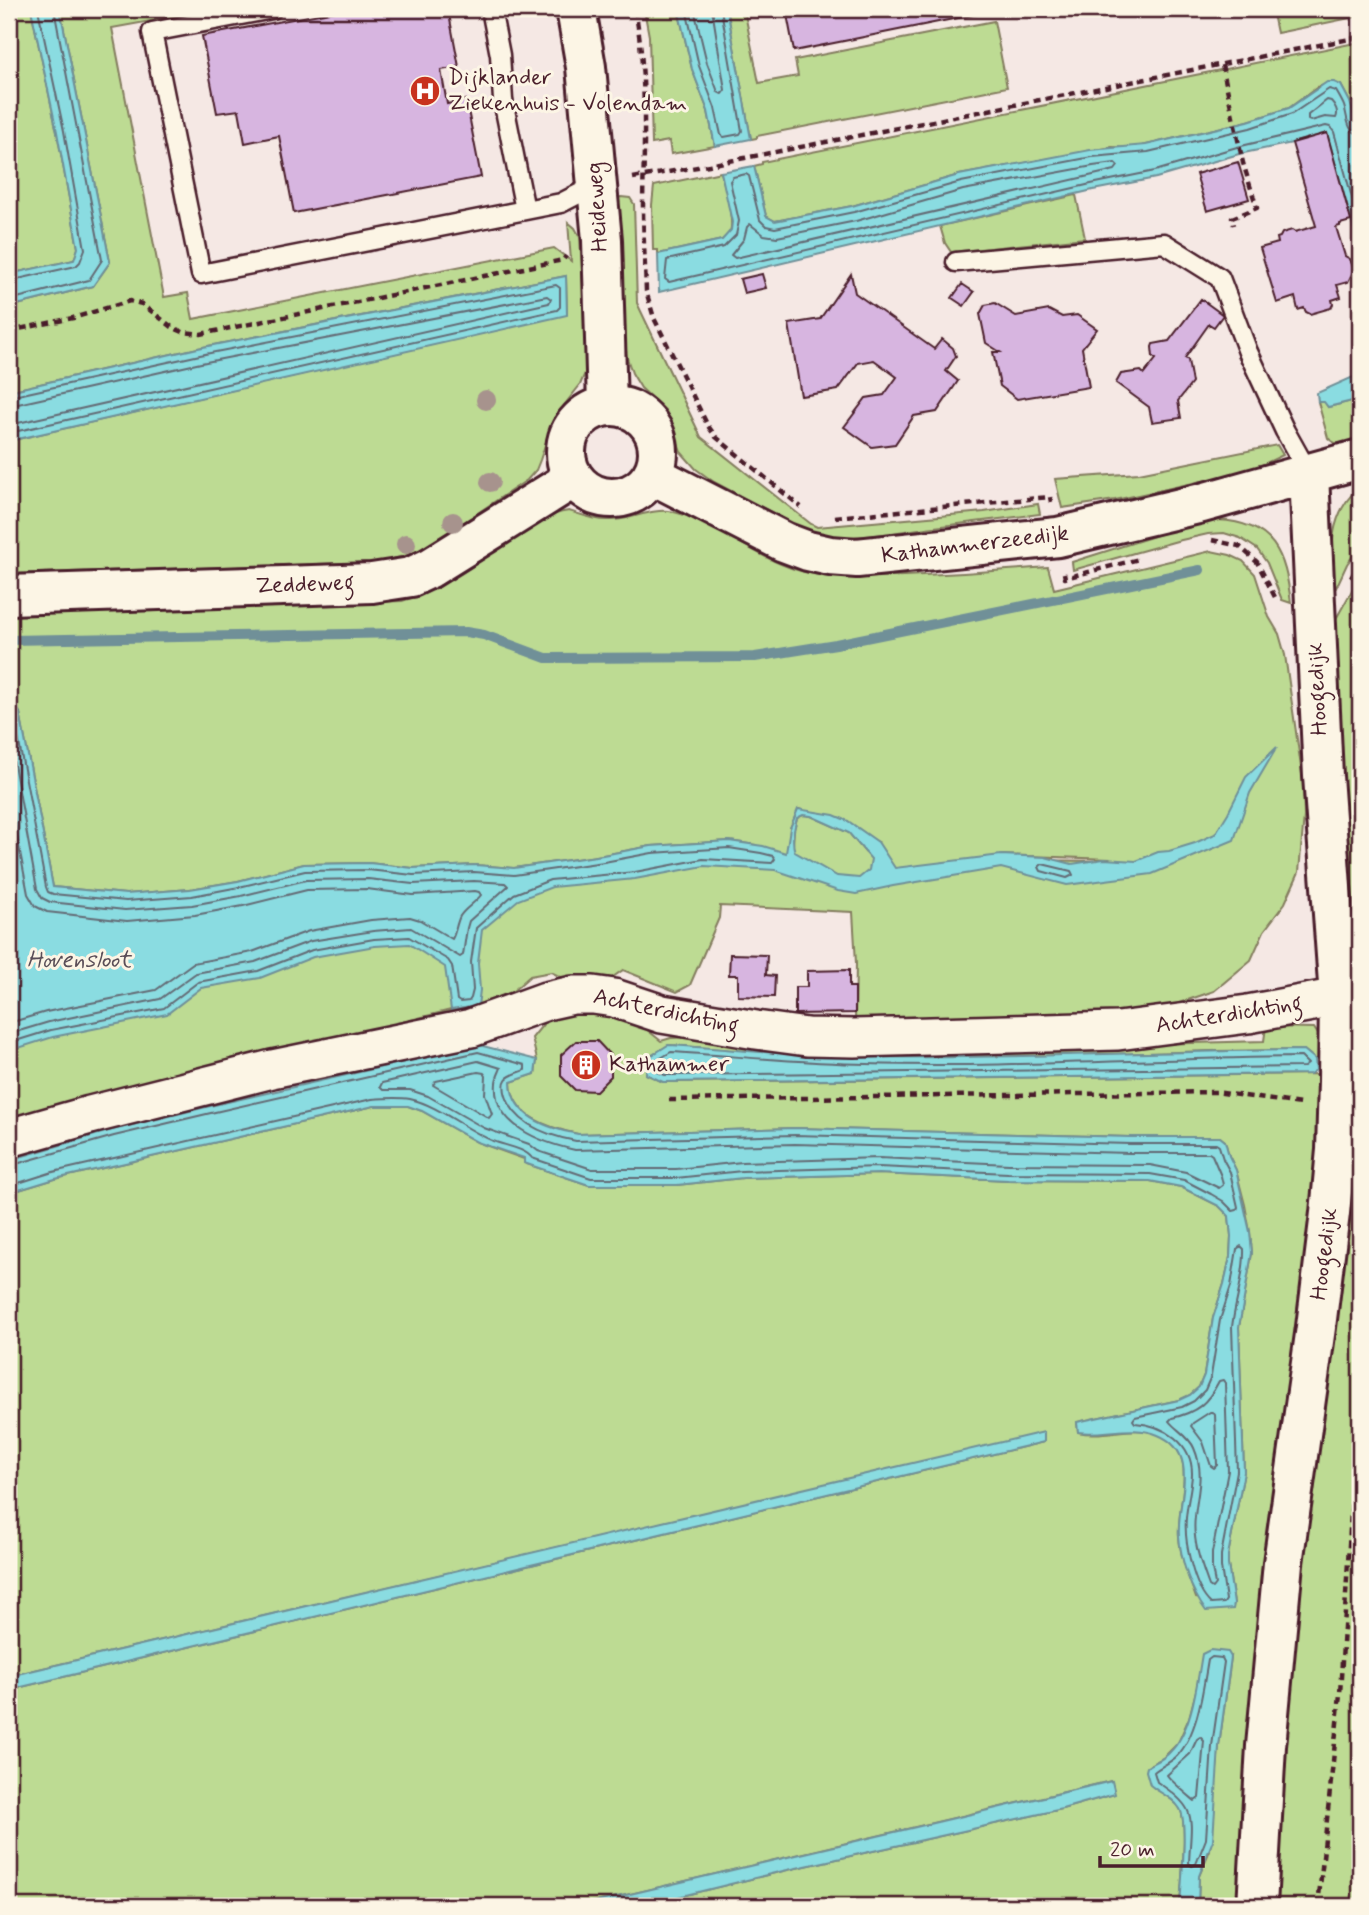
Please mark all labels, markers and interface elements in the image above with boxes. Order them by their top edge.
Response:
place label: Dijklander Ziekenhuis - Volendam [448,63,687,119]
hospital icon: Dijklander Ziekenhuis - Volendam [408,74,442,108]
street label: Heideweg [580,161,618,253]
street label: Kathammerzeedijk [880,519,1070,571]
street label: Zeddeweg [255,568,355,604]
street label: Hoogedijk [1301,642,1337,736]
water label: Hovensloot [27,945,133,976]
street label: Achterdichting [590,982,742,1044]
street label: Achterdichting [1153,989,1305,1043]
building icon: Kathammer [569,1048,603,1082]
place label: Kathammer [609,1050,729,1080]
street label: Hoogedijk [1304,1206,1348,1302]
scale bar [1100,1824,1203,1868]
text: 20 m [1110,1836,1155,1864]

